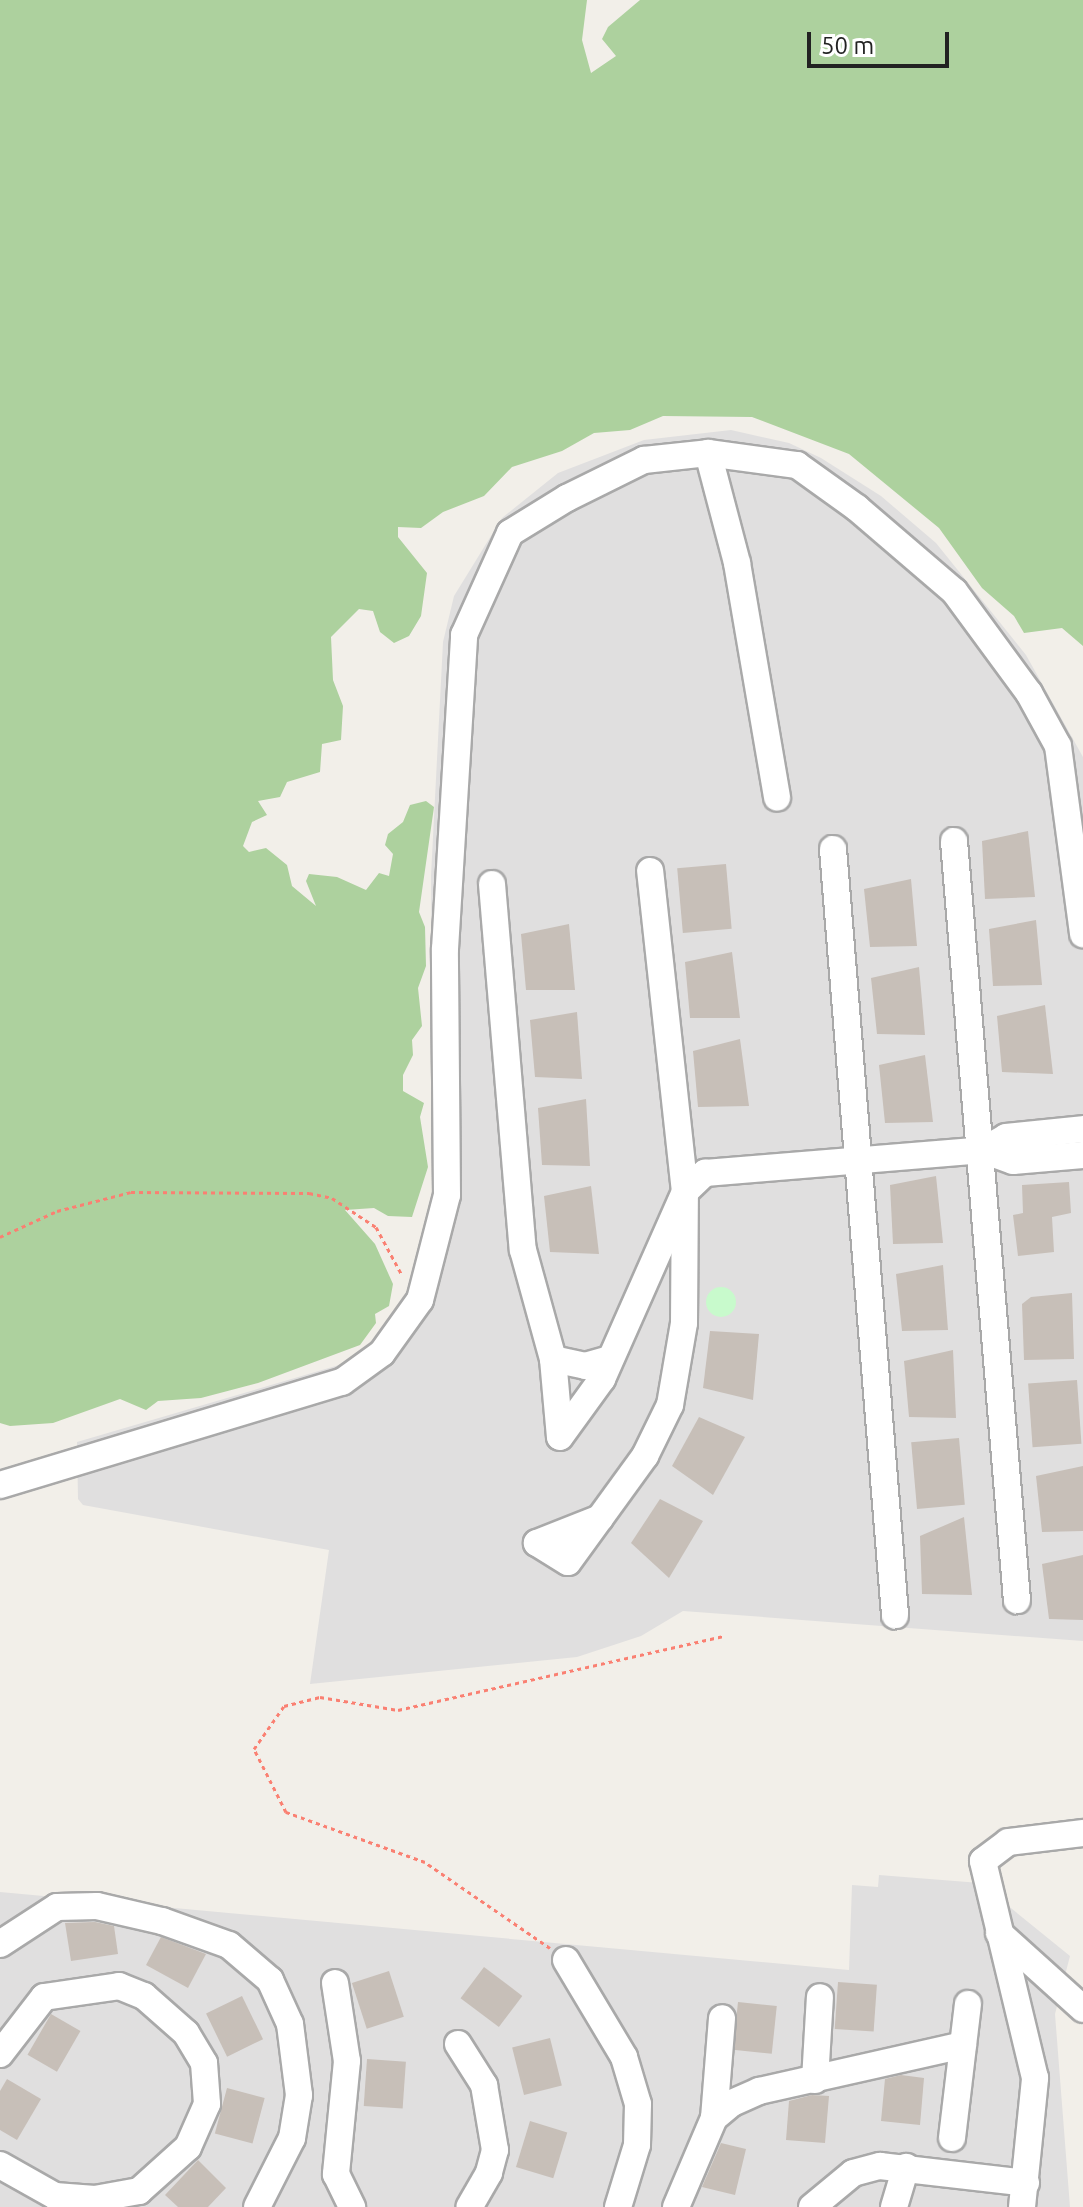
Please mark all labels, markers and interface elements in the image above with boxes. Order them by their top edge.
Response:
scale bar [811,16,953,66]
text: 50 m [821,32,874,59]

